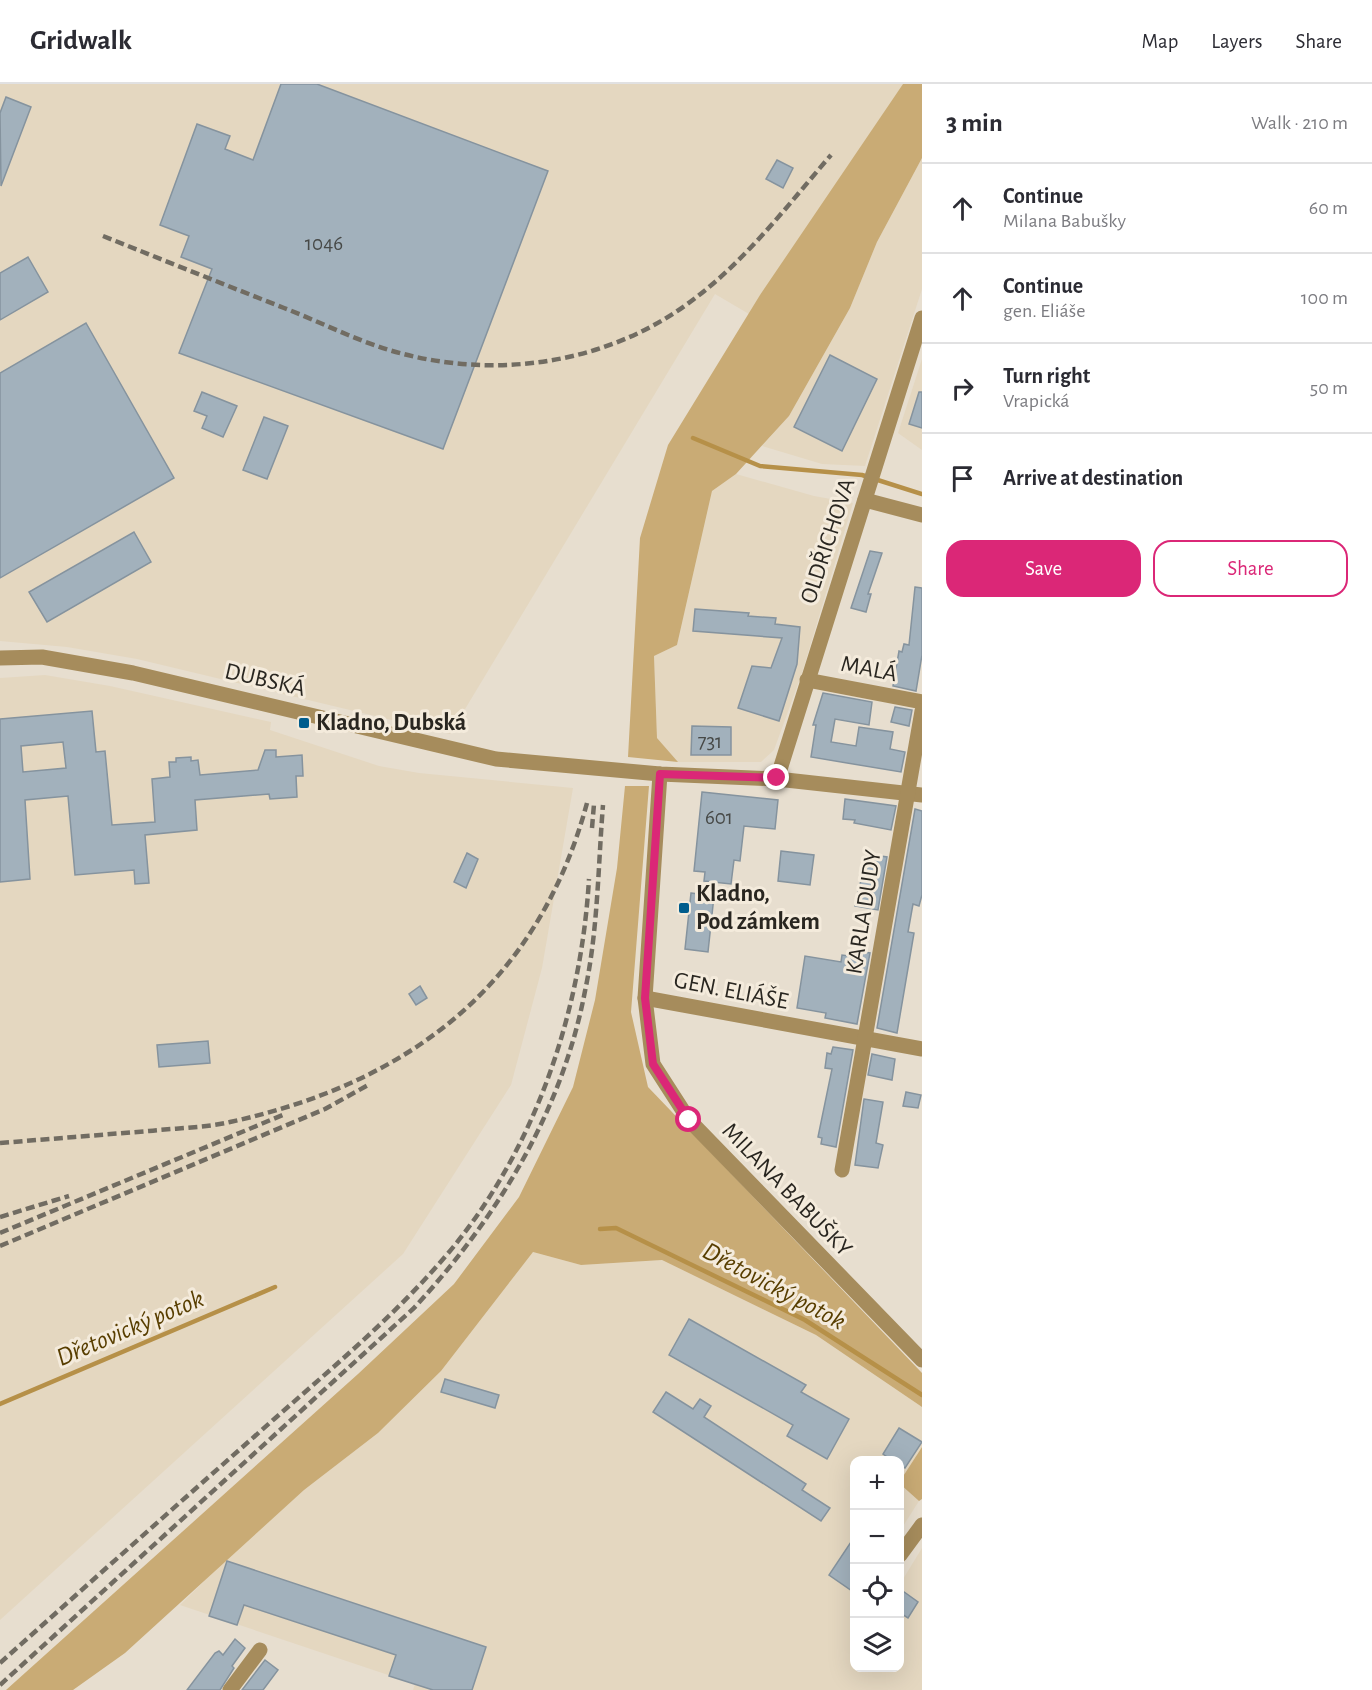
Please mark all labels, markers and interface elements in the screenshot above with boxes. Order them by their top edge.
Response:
text: Gridwalk [30,27,132,55]
text: Map [1142,31,1178,52]
text: Layers [1211,31,1262,52]
text: Share [1295,31,1342,52]
text: 3 min [946,110,1003,136]
text: Walk · 210 m [1251,113,1348,133]
text: Continue [1003,185,1083,207]
icon: ahead [946,192,979,225]
text: 60 m [1309,198,1348,218]
text: Milana Babušky [1003,211,1126,231]
house number: 1046 [305,233,343,254]
text: Continue [1003,275,1083,297]
icon: ahead [946,282,979,315]
text: 100 m [1301,288,1348,308]
text: gen. Eliáše [1003,301,1085,321]
text: Turn right [1003,365,1090,387]
icon: right [946,372,979,405]
text: 50 m [1310,378,1348,398]
text: Vrapická [1003,391,1070,411]
icon: arrive [946,462,979,495]
text: Arrive at destination [1003,467,1183,489]
street label: OLDŘICHOVA [796,475,860,607]
button: Save [946,540,1141,597]
button: Share [1153,540,1348,597]
street label: MALÁ [839,650,900,686]
street label: DUBSKÁ [222,657,308,701]
place label: Kladno, Dubská [316,711,466,735]
marker: Kladno, Dubská [297,716,311,730]
house number: 731 [698,731,722,752]
route end [763,764,789,790]
house number: 601 [705,807,733,828]
street label: KARLA DUDY [842,848,886,976]
place label: Kladno, Pod zámkem [696,882,820,934]
marker: Kladno, Pod zámkem [677,901,691,915]
street label: GEN. ELIÁŠE [672,966,791,1014]
route start [675,1106,701,1132]
street label: MILANA BABUŠKY [717,1118,857,1262]
water label: Dřetovický potok [698,1238,850,1334]
water label: Dřetovický potok [52,1285,208,1371]
map controls [850,1456,904,1672]
button: + [850,1456,904,1510]
button: − [850,1510,904,1564]
button: locate [850,1564,904,1618]
button: layers [850,1618,904,1672]

